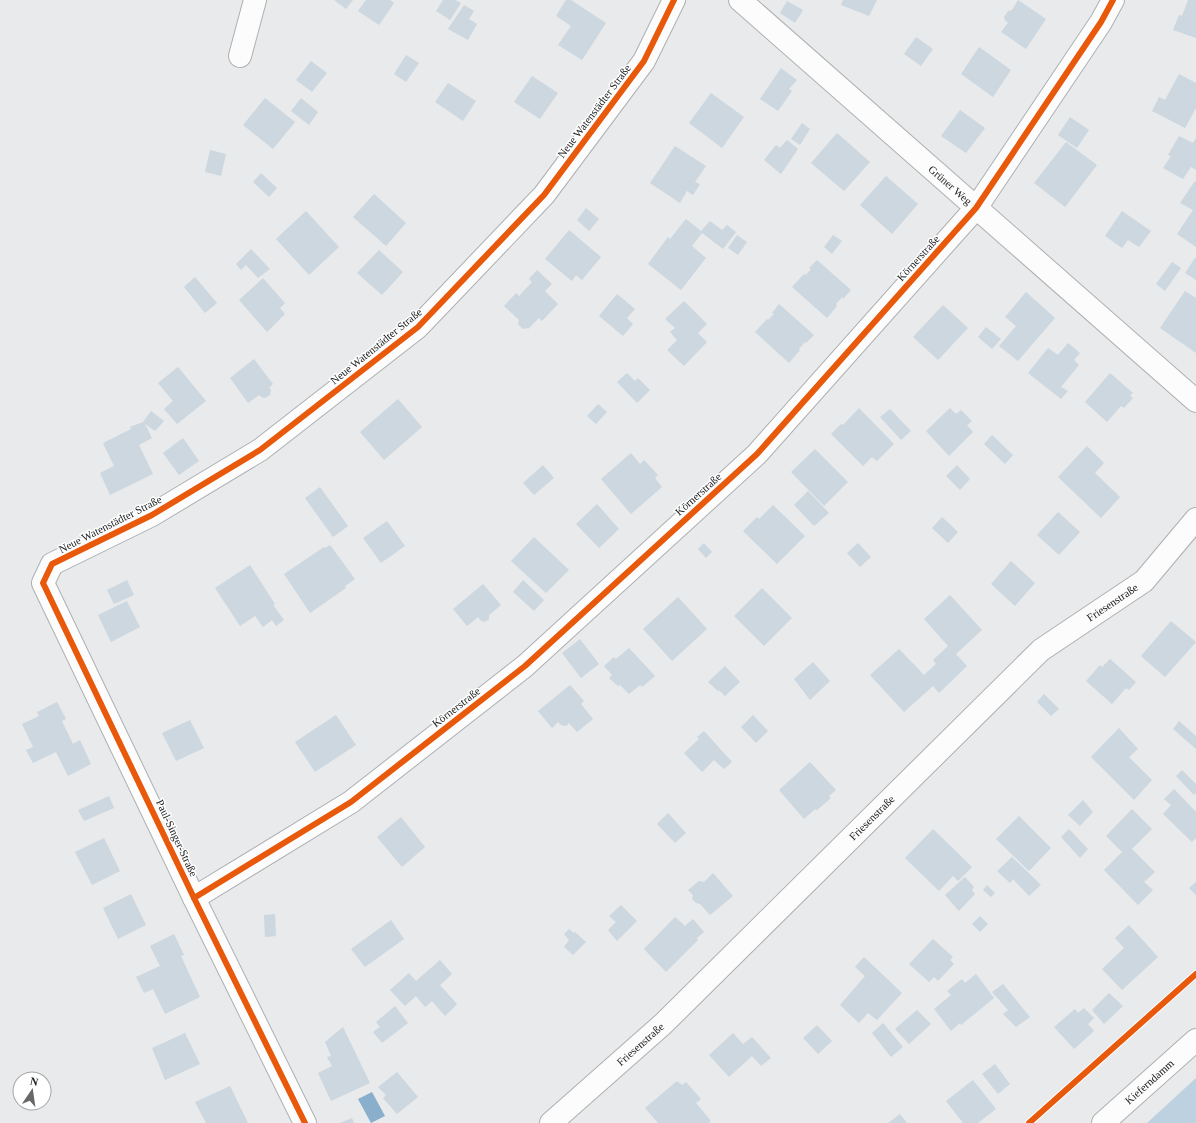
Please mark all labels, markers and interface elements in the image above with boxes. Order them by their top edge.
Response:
street label: Neue Watenstädter Straße [555,62,633,160]
street label: Grüner Weg [926,163,975,207]
street label: Körnerstraße [894,233,942,283]
street label: Neue Watenstädter Straße [328,305,424,386]
street label: Körnerstraße [673,470,723,518]
street label: Neue Watenstädter Straße [57,493,164,555]
street label: Friesenstraße [1085,581,1140,624]
street label: Körnerstraße [430,685,482,729]
street label: Friesenstraße [847,793,897,842]
street label: Paul-Singer-Straße [154,798,200,878]
street label: Friesenstraße [614,1020,666,1068]
street label: Kieferndamm [1122,1057,1176,1107]
north arrow [12,1071,52,1111]
text: N [29,1075,40,1088]

